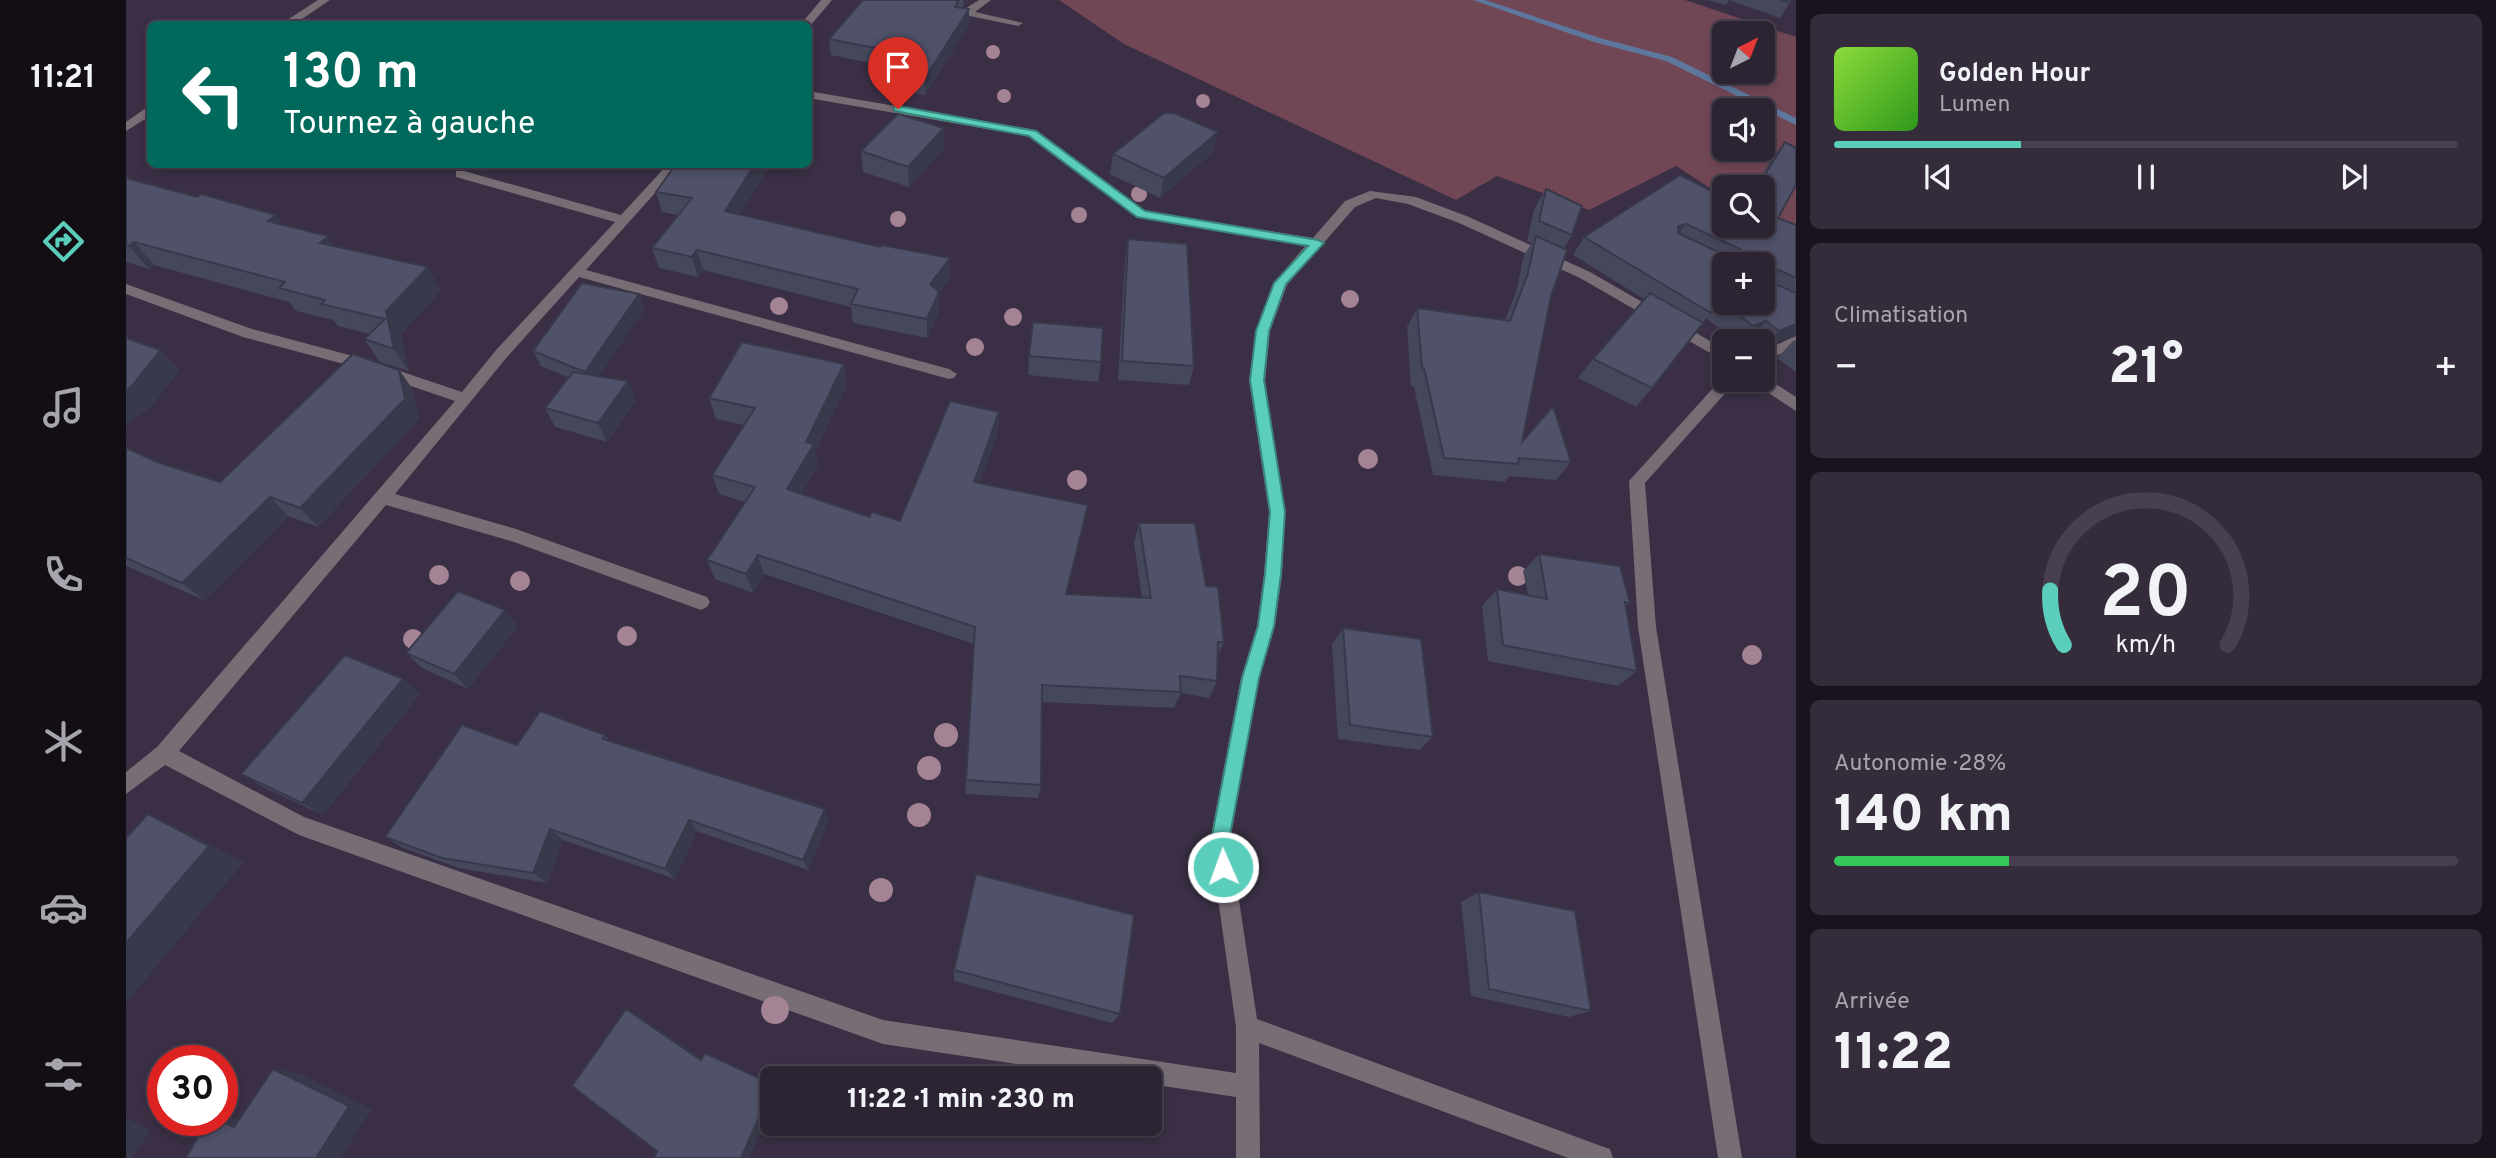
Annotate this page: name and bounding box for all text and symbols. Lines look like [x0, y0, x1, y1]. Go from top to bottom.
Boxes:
north arrow [1712, 21, 1774, 84]
map controls [1712, 21, 1775, 392]
pin [868, 37, 928, 109]
text: 130 m [283, 44, 419, 106]
icon: arrive [879, 48, 917, 86]
icon: left [168, 49, 259, 140]
text: Golden Hour [1939, 58, 2090, 91]
text: 11:21 [30, 59, 96, 99]
text: Lumen [1939, 91, 2010, 120]
button: sound [1712, 98, 1775, 161]
text: Tournez à gauche [283, 105, 535, 145]
icon: previous [1919, 158, 1957, 196]
icon: pause [2127, 158, 2165, 196]
icon: next [2335, 158, 2373, 196]
button: search [1712, 175, 1775, 238]
icon: directions [39, 217, 88, 266]
button: + [1712, 252, 1775, 315]
text: Climatisation [1834, 302, 1968, 331]
button: − [1712, 329, 1775, 392]
text: 21° [2109, 336, 2183, 402]
text: − [1834, 345, 1859, 394]
text: + [2433, 345, 2458, 394]
icon: music [39, 383, 88, 432]
icon: phone [39, 550, 88, 599]
text: 20 [2100, 551, 2192, 643]
text: km/h [2116, 630, 2176, 662]
icon: climate [39, 717, 88, 766]
text: Autonomie · 28% [1834, 750, 2006, 779]
text: 140 km [1834, 784, 2013, 850]
position arrow [1186, 830, 1260, 904]
icon: car [39, 883, 88, 932]
text: Arrivée [1834, 988, 1910, 1017]
text: 11:22 [1834, 1022, 1953, 1088]
speed limit sign: 30 [147, 1045, 238, 1136]
icon: filters [39, 1050, 88, 1099]
text: 11:22 · 1 min · 230 m [847, 1084, 1075, 1117]

